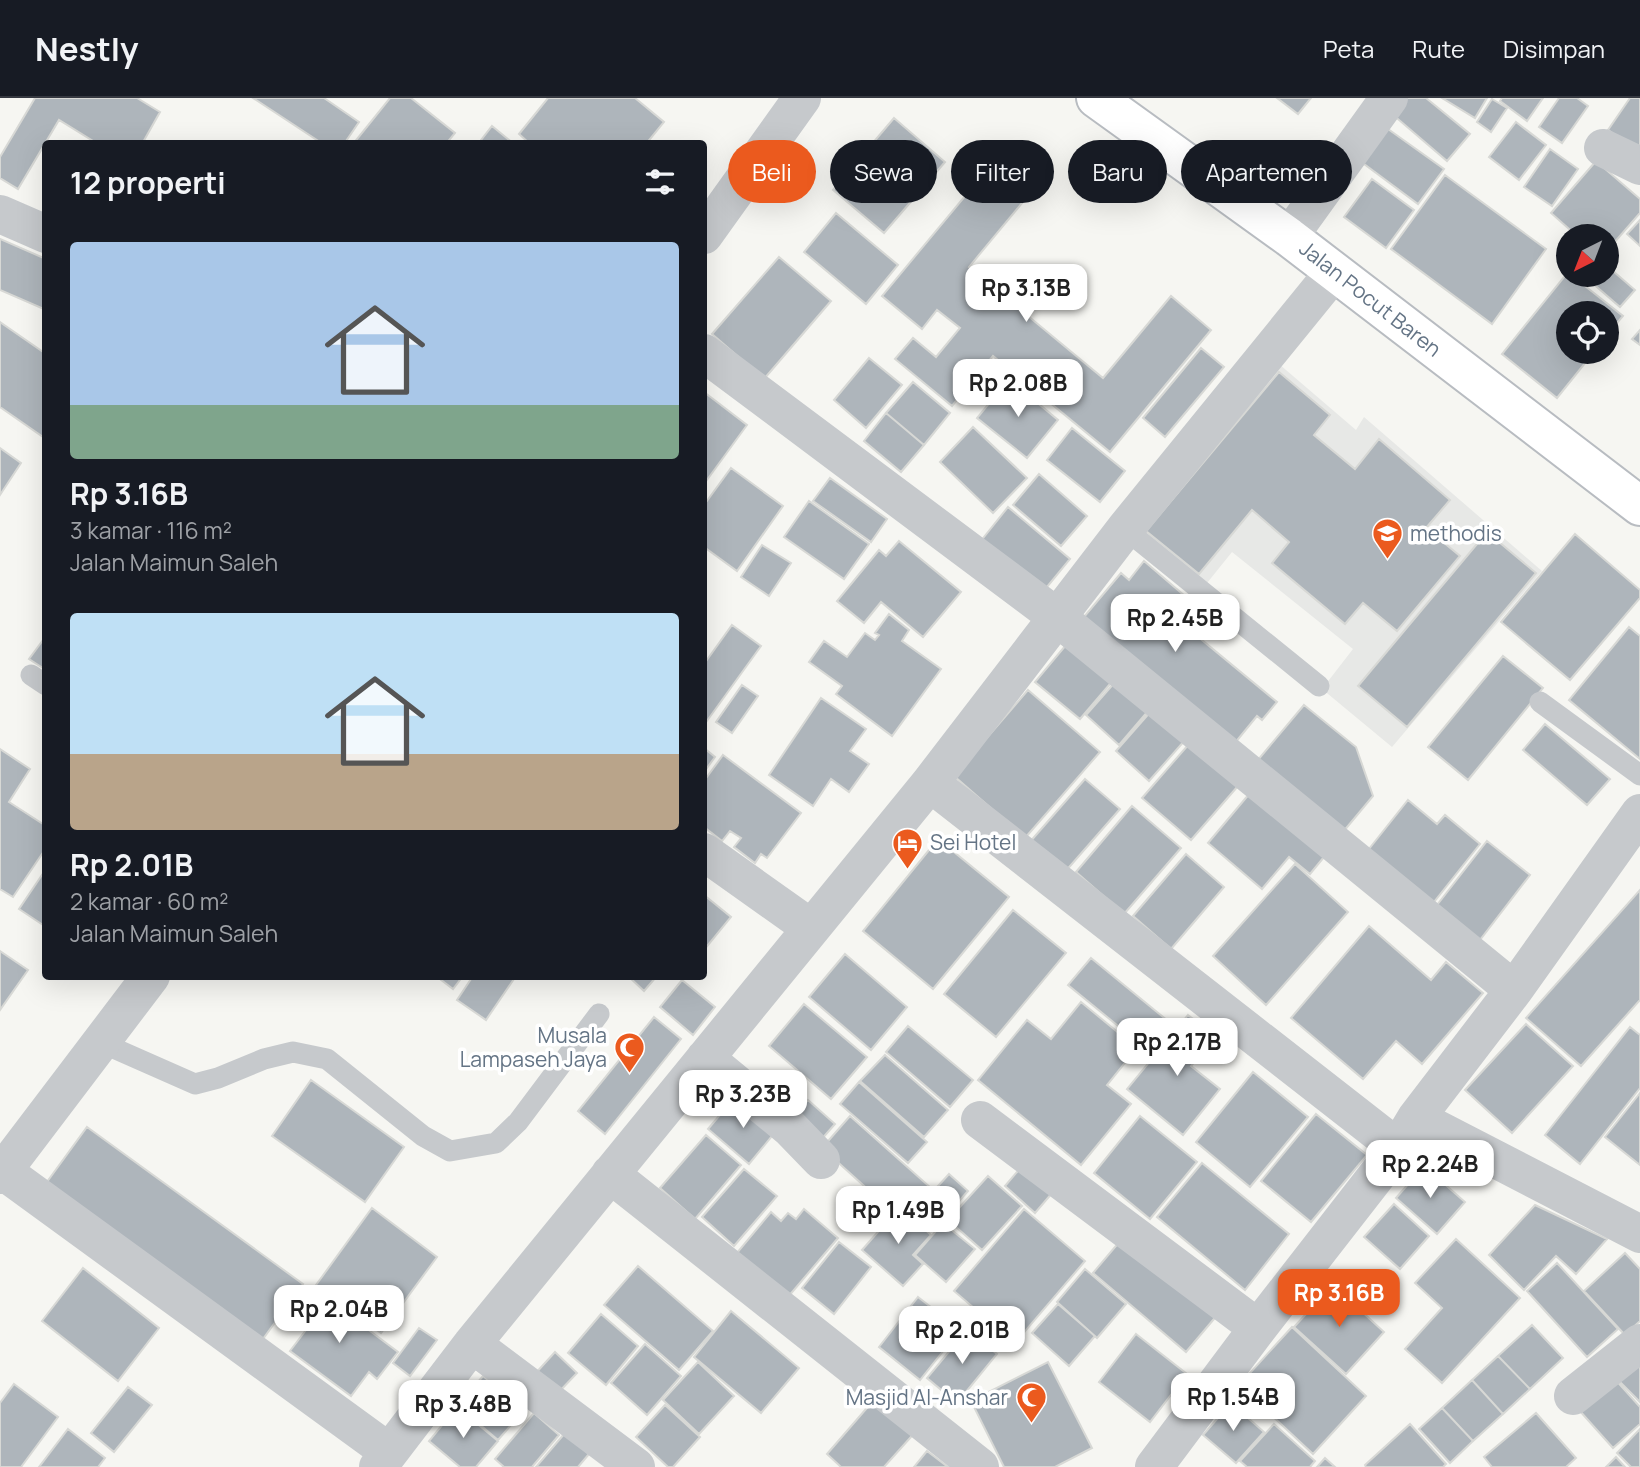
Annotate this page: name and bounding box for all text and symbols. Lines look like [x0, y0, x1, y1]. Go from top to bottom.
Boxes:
text: Nestly [35, 26, 138, 71]
text: Peta [1323, 32, 1374, 65]
text: Rute [1412, 32, 1465, 65]
text: Disimpan [1503, 32, 1605, 65]
chip: Beli [728, 140, 816, 203]
chip: Sewa [830, 140, 937, 203]
chip: Filter [951, 140, 1054, 203]
chip: Baru [1068, 140, 1167, 203]
chip: Apartemen [1181, 140, 1352, 203]
text: 12 properti [70, 162, 226, 203]
icon: filters [641, 163, 679, 201]
north arrow [1556, 224, 1619, 287]
map controls [1556, 224, 1619, 364]
street label: Jalan Pocut Baren [1294, 234, 1447, 362]
pin: Rp 3.13B [954, 264, 1098, 324]
text: Rp 3.13B [981, 271, 1071, 303]
icon: home [312, 287, 438, 413]
button: locate [1556, 301, 1619, 364]
pin: Rp 2.08B [946, 360, 1090, 419]
text: Rp 2.08B [969, 366, 1067, 398]
text: Rp 3.16B [70, 473, 188, 514]
text: 3 kamar · 116 m² [70, 514, 232, 546]
school or university icon: methodis [1370, 517, 1404, 561]
place label: methodis [1410, 519, 1502, 547]
text: Jalan Maimun Saleh [70, 546, 278, 578]
pin: Rp 2.45B [1103, 594, 1247, 654]
text: Rp 2.45B [1127, 601, 1223, 633]
icon: home [312, 658, 438, 784]
hotel icon: Sei Hotel [890, 826, 924, 870]
place label: Sei Hotel [930, 828, 1016, 856]
text: Rp 2.01B [70, 844, 193, 885]
text: 2 kamar · 60 m² [70, 885, 228, 917]
text: Jalan Maimun Saleh [70, 917, 278, 949]
pin: Rp 2.17B [1105, 1018, 1249, 1078]
place label: Musala Lampaseh Jaya [460, 1021, 607, 1073]
text: Rp 2.17B [1133, 1025, 1221, 1057]
mosque icon: Musala Lampaseh Jaya [613, 1031, 647, 1075]
pin: Rp 3.23B [671, 1070, 815, 1130]
text: Rp 3.23B [695, 1077, 791, 1109]
pin: Rp 2.24B [1358, 1140, 1502, 1200]
text: Rp 2.24B [1382, 1147, 1478, 1179]
pin: Rp 1.49B [826, 1186, 970, 1246]
text: Rp 1.49B [852, 1193, 944, 1225]
pin: Rp 3.16B [1267, 1270, 1411, 1329]
text: Rp 3.16B [1294, 1276, 1384, 1308]
pin: Rp 2.04B [267, 1286, 411, 1345]
text: Rp 2.04B [290, 1292, 388, 1324]
pin: Rp 2.01B [890, 1306, 1034, 1366]
text: Rp 2.01B [915, 1313, 1009, 1345]
pin: Rp 1.54B [1161, 1374, 1305, 1433]
pin: Rp 3.48B [391, 1380, 535, 1440]
text: Rp 1.54B [1187, 1380, 1279, 1412]
mosque icon: Masjid Al-Anshar [1014, 1381, 1048, 1425]
place label: Masjid Al-Anshar [846, 1383, 1008, 1411]
text: Rp 3.48B [415, 1387, 511, 1419]

